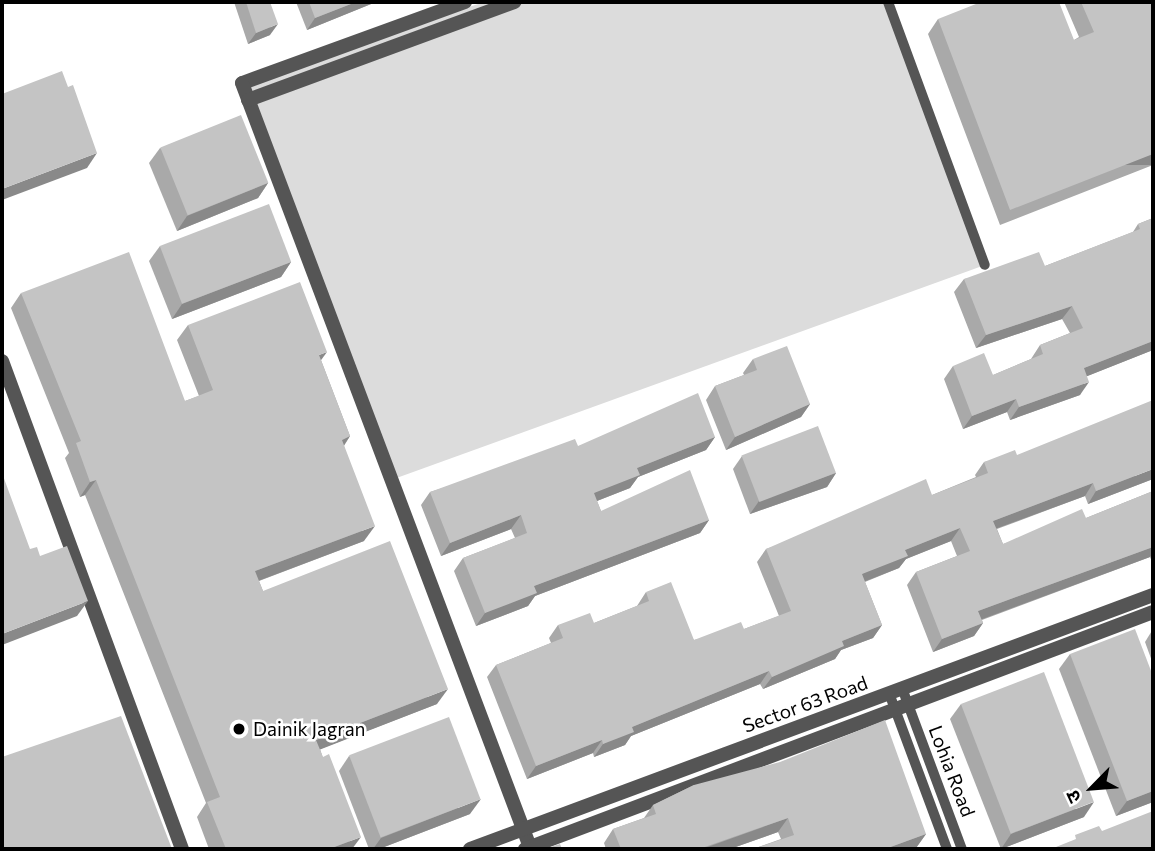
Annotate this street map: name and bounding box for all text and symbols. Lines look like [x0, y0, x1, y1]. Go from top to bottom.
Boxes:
street label: Sector 63 Road [739, 671, 871, 737]
place label: Dainik Jagran [253, 718, 366, 740]
marker: Dainik Jagran [231, 721, 247, 737]
street label: Lohia Road [924, 722, 980, 820]
north arrow [1057, 753, 1127, 823]
text: उ [1060, 787, 1085, 807]

